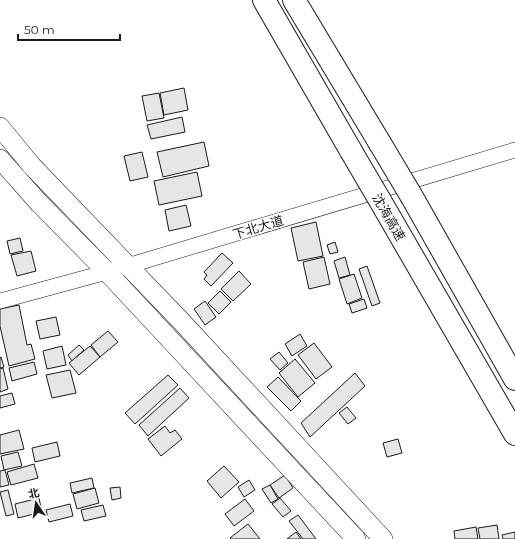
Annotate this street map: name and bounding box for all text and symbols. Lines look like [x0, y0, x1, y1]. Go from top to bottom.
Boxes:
scale bar [18, 16, 120, 42]
text: 50 m [24, 22, 55, 37]
street label: 沈海高速 [369, 190, 409, 244]
street label: 下北大道 [231, 212, 285, 242]
north arrow [16, 483, 56, 523]
text: 北 [27, 485, 41, 501]

